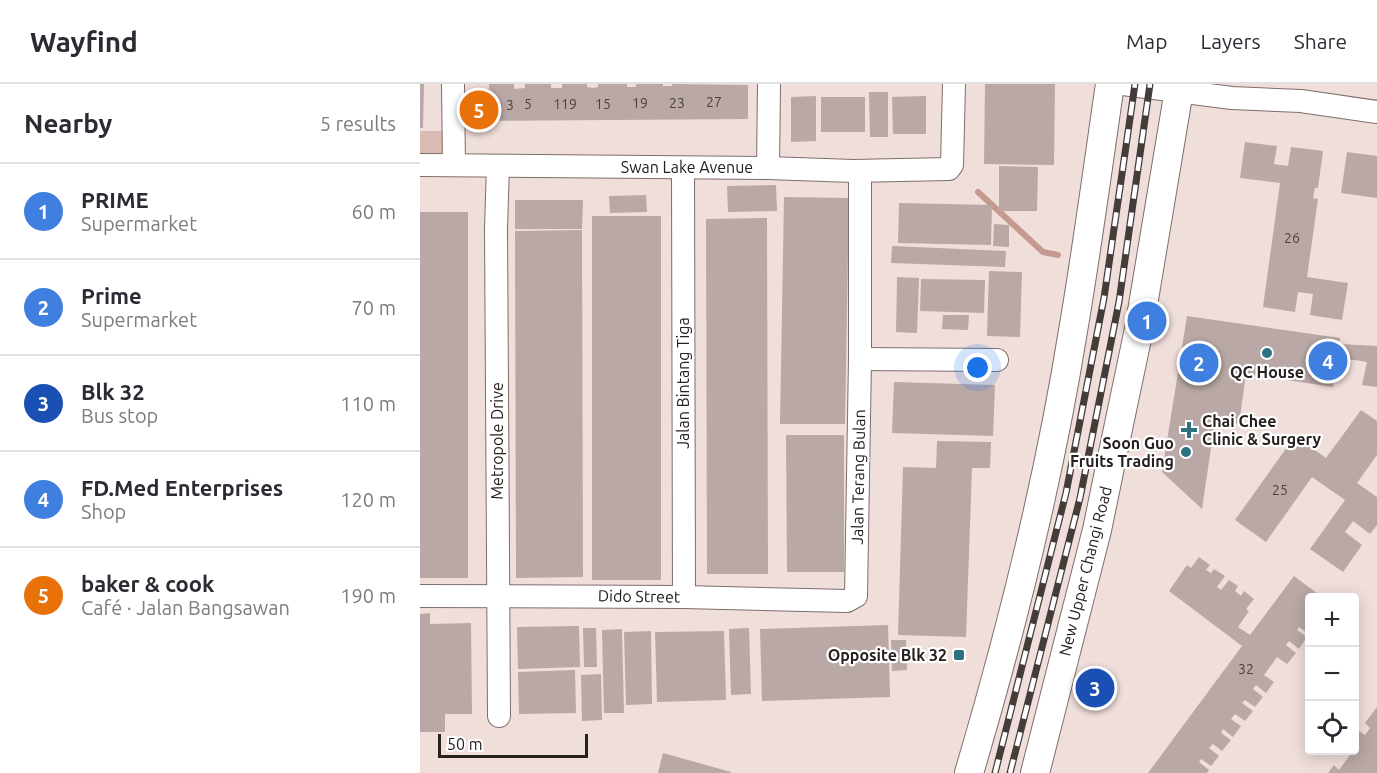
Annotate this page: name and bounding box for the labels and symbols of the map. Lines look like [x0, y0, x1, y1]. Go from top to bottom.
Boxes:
pin: 5 [460, 87, 498, 132]
house number: 27 [706, 94, 722, 110]
house number: 19 [632, 95, 648, 111]
house number: 23 [669, 95, 685, 111]
house number: 5 [524, 96, 532, 112]
house number: 119 [553, 96, 577, 112]
house number: 15 [595, 96, 611, 112]
house number: 3 [506, 97, 514, 113]
street label: Swan Lake Avenue [621, 158, 753, 176]
house number: 26 [1284, 230, 1300, 246]
pin: 1 [1128, 298, 1166, 344]
street label: Jalan Bintang Tiga [674, 317, 692, 449]
pin: 4 [1308, 338, 1348, 384]
pin: 2 [1180, 340, 1218, 386]
marker: QC House [1260, 346, 1274, 360]
your location [963, 353, 992, 382]
place label: QC House [1230, 363, 1304, 381]
street label: Metropole Drive [488, 382, 506, 500]
street label: Jalan Terang Bulan [848, 409, 868, 545]
place label: Chai Chee Clinic & Surgery [1202, 412, 1321, 448]
marker: Chai Chee Clinic & Surgery [1180, 421, 1198, 439]
place label: Soon Guo Fruits Trading [1070, 434, 1174, 470]
marker: Soon Guo Fruits Trading [1179, 445, 1193, 459]
house number: 25 [1272, 482, 1288, 498]
street label: New Upper Changi Road [1055, 484, 1115, 658]
street label: Dido Street [598, 586, 681, 606]
place label: Opposite Blk 32 [828, 646, 947, 664]
marker: Opposite Blk 32 [952, 648, 966, 662]
house number: 32 [1238, 661, 1254, 677]
pin: 3 [1076, 666, 1114, 710]
scale bar [438, 731, 588, 758]

